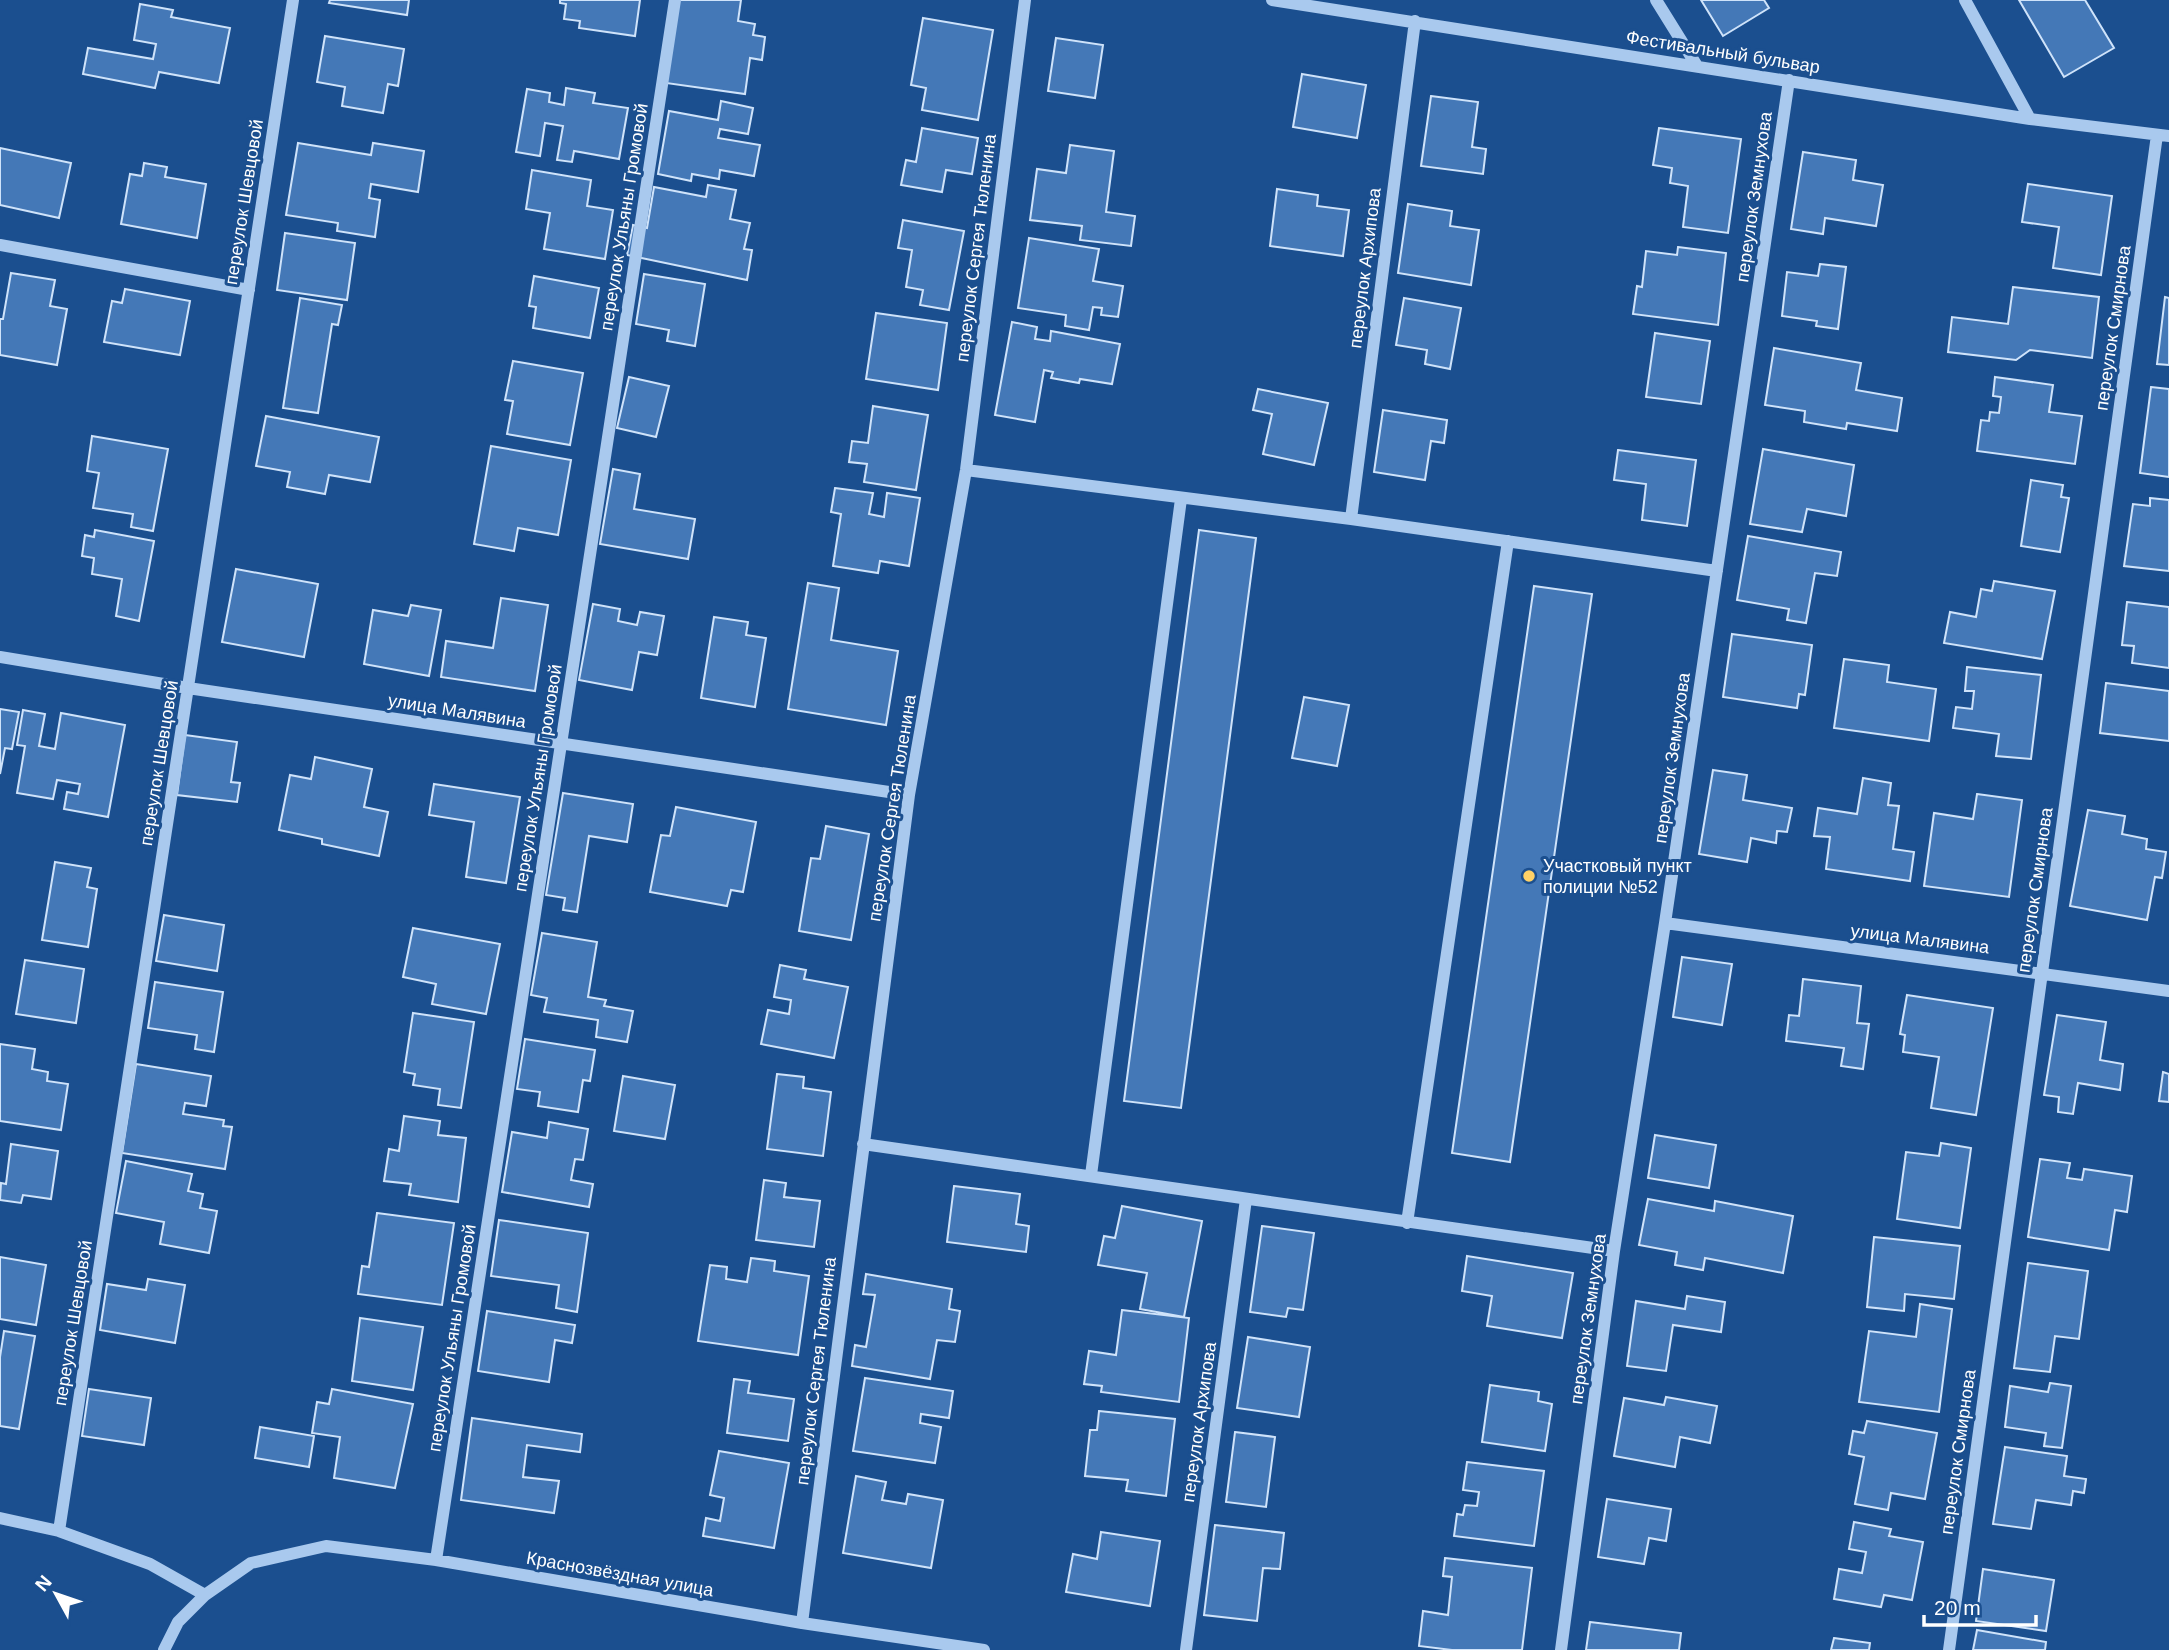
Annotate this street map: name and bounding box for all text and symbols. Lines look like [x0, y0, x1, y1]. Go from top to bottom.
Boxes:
street label: Фестивальный бульвар [1625, 27, 1821, 77]
street label: переулок Ульяны Громовой [596, 102, 652, 332]
street label: переулок Земнухова [1732, 109, 1776, 284]
street label: переулок Шевцовой [221, 118, 267, 286]
street label: переулок Сергея Тюленина [952, 132, 1000, 363]
street label: переулок Архипова [1345, 186, 1385, 350]
street label: переулок Смирнова [2092, 243, 2135, 412]
street label: переулок Ульяны Громовой [510, 663, 566, 893]
street label: переулок Земнухова [1650, 670, 1694, 845]
street label: переулок Шевцовой [136, 679, 182, 847]
street label: улица Малявина [387, 690, 528, 732]
street label: переулок Сергея Тюленина [864, 692, 920, 923]
street label: переулок Смирнова [2014, 805, 2057, 974]
place label: Участковый пункт полиции №52 [1543, 856, 1692, 897]
marker: Участковый пункт полиции №52 [1521, 868, 1537, 884]
street label: улица Малявина [1850, 921, 1991, 958]
street label: переулок Ульяны Громовой [424, 1223, 480, 1453]
street label: переулок Земнухова [1566, 1231, 1610, 1406]
street label: переулок Шевцовой [50, 1239, 96, 1407]
street label: переулок Сергея Тюленина [792, 1255, 840, 1486]
street label: переулок Архипова [1178, 1340, 1220, 1503]
street label: переулок Смирнова [1937, 1367, 1980, 1536]
street label: Краснозвёздная улица [525, 1548, 716, 1600]
north arrow [21, 1559, 91, 1629]
text: N [31, 1571, 56, 1595]
scale bar [1924, 1584, 2036, 1628]
text: 20 m [1934, 1596, 1981, 1619]

